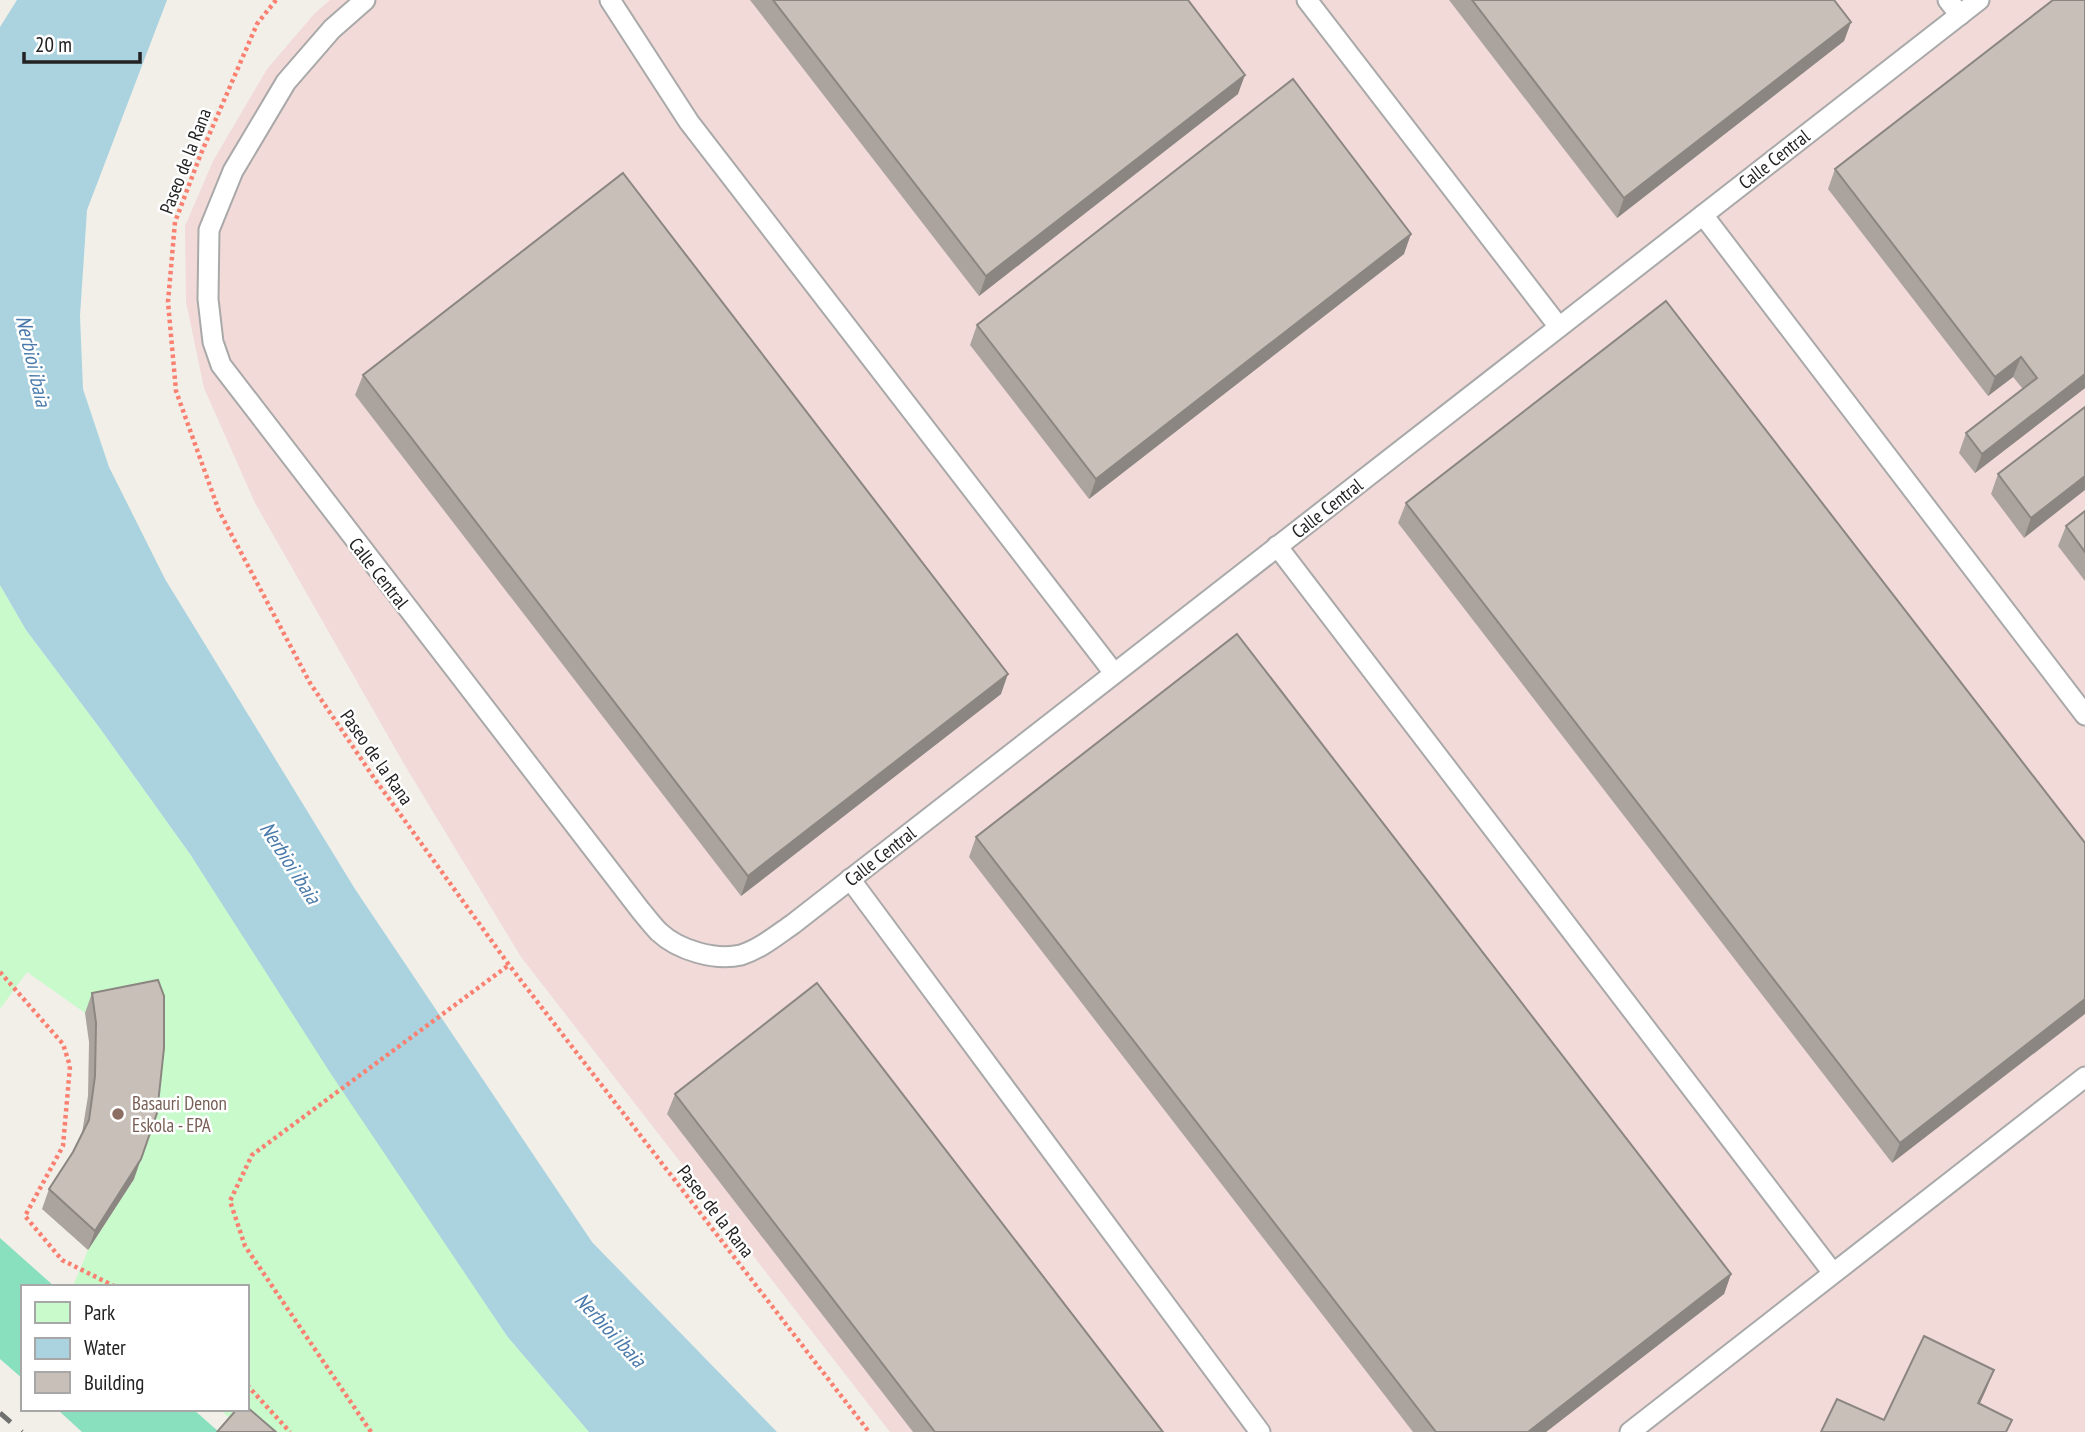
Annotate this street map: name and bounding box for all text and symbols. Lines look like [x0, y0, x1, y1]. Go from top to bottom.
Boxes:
scale bar [24, 21, 140, 65]
text: 20 m [35, 31, 72, 58]
street label: Paseo de la Rana [154, 105, 216, 217]
street label: Calle Central [1734, 123, 1815, 194]
water label: Nerbioi ibaia [10, 313, 57, 411]
street label: Calle Central [1287, 472, 1368, 543]
street label: Calle Central [344, 533, 415, 614]
street label: Paseo de la Rana [335, 705, 419, 809]
water label: Nerbioi ibaia [254, 817, 328, 910]
street label: Calle Central [840, 820, 921, 891]
place label: Basauri Denon Eskola - EPA [132, 1091, 227, 1137]
marker: Basauri Denon Eskola - EPA [110, 1106, 126, 1122]
street label: Paseo de la Rana [672, 1160, 760, 1262]
legend [21, 1285, 248, 1411]
water label: Nerbioi ibaia [569, 1287, 653, 1374]
text: Park [84, 1299, 115, 1326]
text: Water [84, 1334, 126, 1361]
text: Building [84, 1369, 144, 1396]

